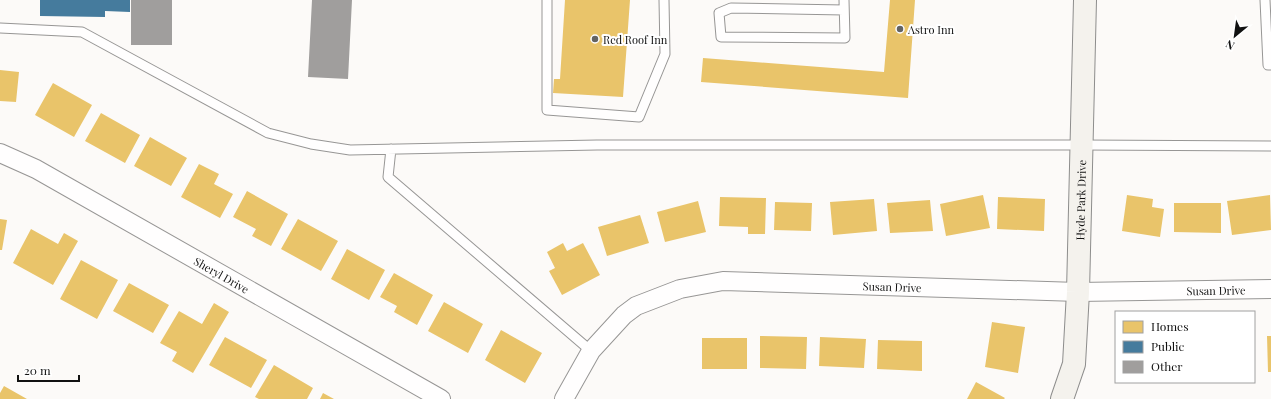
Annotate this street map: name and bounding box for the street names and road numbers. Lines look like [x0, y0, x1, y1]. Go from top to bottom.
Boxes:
street label: Hyde Park Drive [1072, 159, 1089, 241]
street label: Sheryl Drive [191, 253, 252, 296]
street label: Susan Drive [862, 278, 922, 295]
street label: Susan Drive [1186, 282, 1246, 298]

